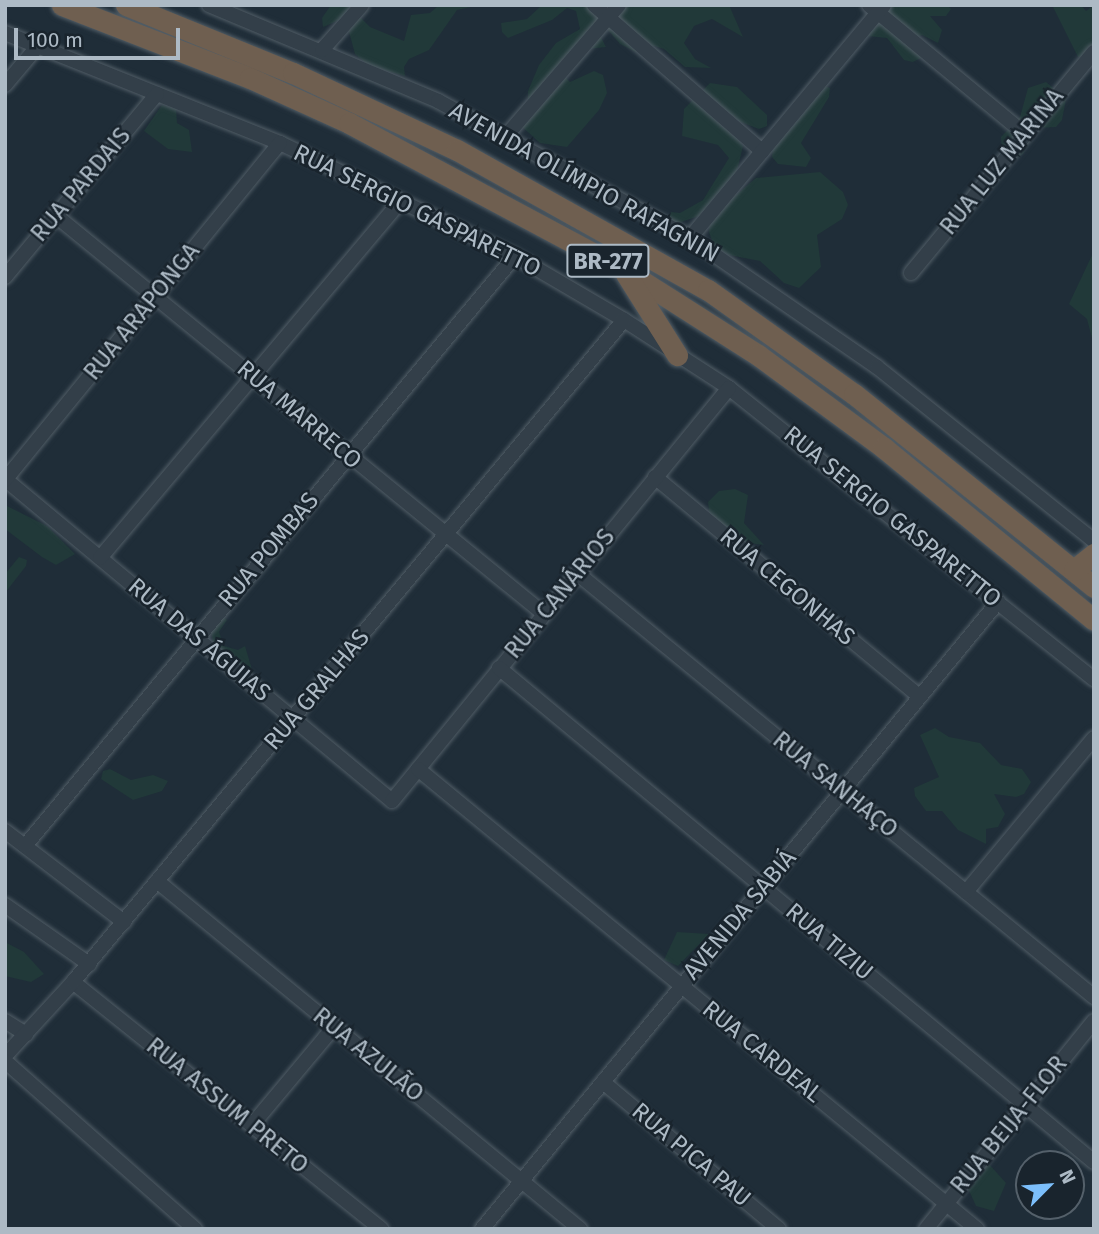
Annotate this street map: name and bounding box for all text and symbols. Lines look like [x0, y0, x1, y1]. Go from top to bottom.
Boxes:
scale bar [18, 14, 184, 58]
text: 100 m [27, 27, 83, 53]
street label: RUA LUZ MARINA [934, 83, 1070, 241]
street label: AVENIDA OLÍMPIO RAFAGNIN [444, 97, 724, 269]
street label: RUA PARDAIS [25, 122, 137, 248]
street label: RUA SERGIO GASPARETTO [289, 139, 545, 283]
street label: RUA ARAPONGA [78, 238, 206, 386]
road number: BR-277 [566, 242, 650, 280]
street label: RUA MARRECO [231, 355, 367, 475]
street label: RUA SERGIO GASPARETTO [777, 420, 1007, 614]
street label: RUA POMBAS [213, 487, 325, 613]
street label: RUA CEGONHAS [714, 522, 860, 652]
street label: RUA CANÁRIOS [499, 523, 621, 665]
street label: RUA DAS ÁGUIAS [122, 572, 276, 708]
street label: RUA GRALHAS [258, 624, 376, 756]
street label: RUA SANHAÇO [767, 726, 903, 844]
street label: AVENIDA SABIÁ [677, 844, 803, 986]
street label: RUA TIZIU [779, 897, 879, 987]
street label: RUA CARDEAL [696, 995, 828, 1109]
street label: RUA AZULÃO [307, 1002, 429, 1108]
street label: RUA ASSUM PRETO [140, 1032, 314, 1180]
street label: RUA BEIJA-FLOR [945, 1050, 1073, 1200]
street label: RUA PICA PAU [626, 1097, 756, 1213]
north arrow [1015, 1150, 1085, 1220]
text: N [1055, 1166, 1081, 1187]

